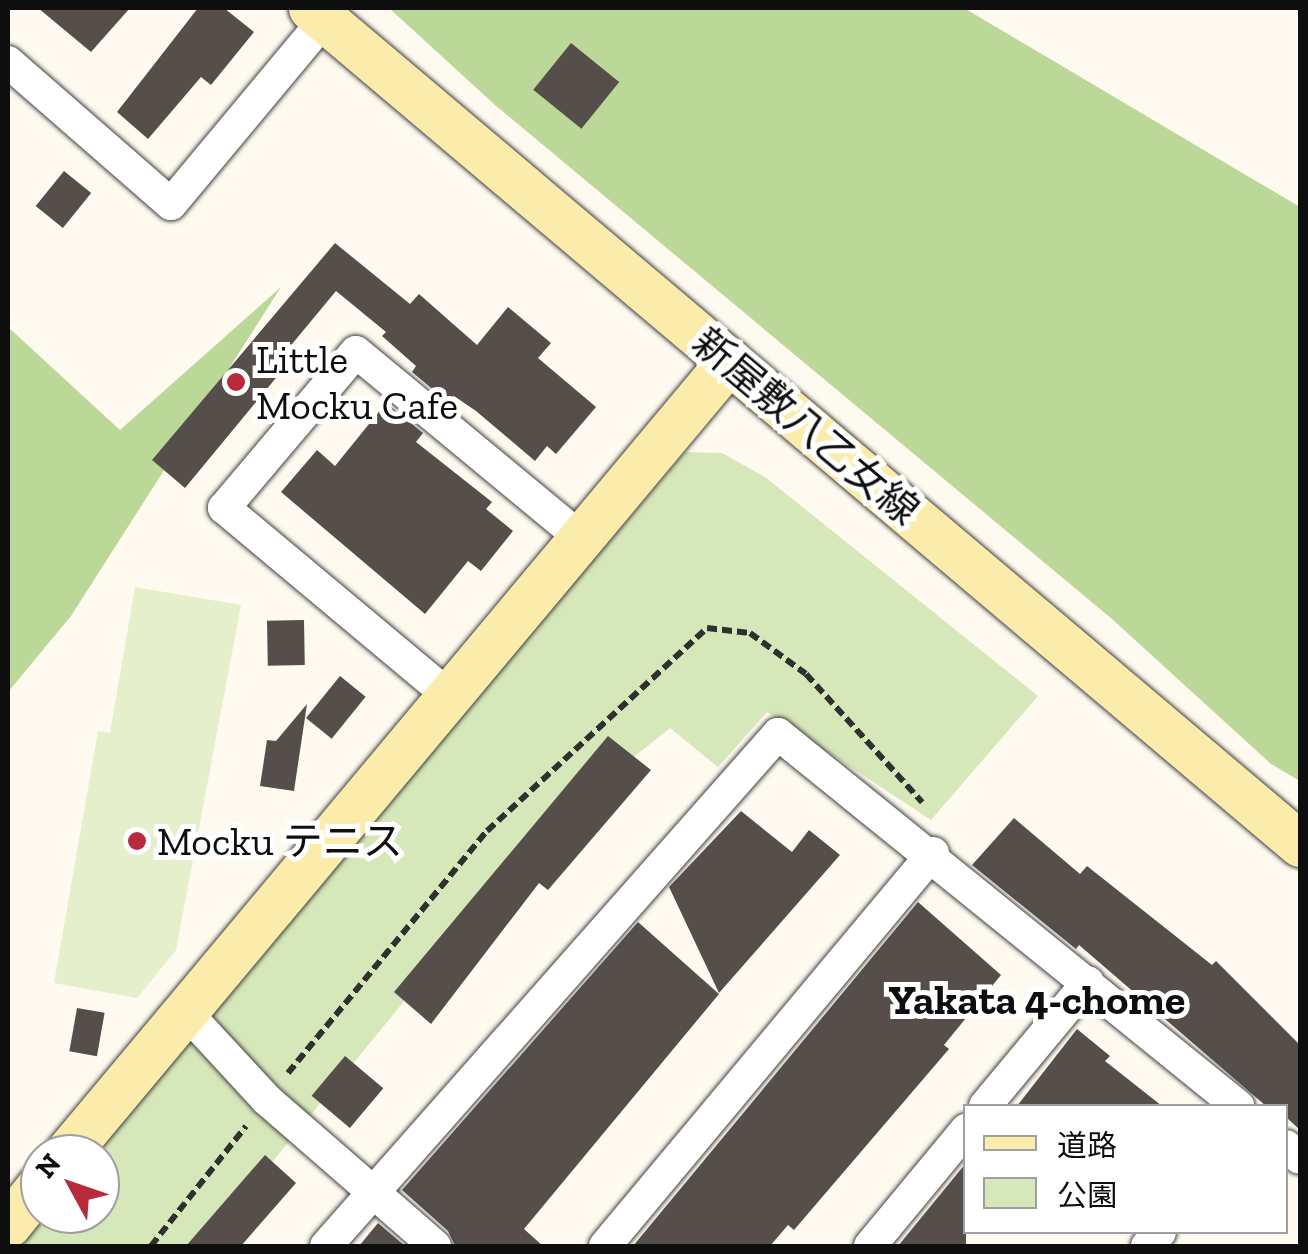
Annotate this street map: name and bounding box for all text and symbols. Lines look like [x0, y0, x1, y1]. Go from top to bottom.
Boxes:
street label: 新屋敷八乙女線 [683, 318, 929, 534]
place label: Little Mocku Cafe [256, 335, 458, 429]
marker: Little Mocku Cafe [225, 371, 247, 393]
place label: Mocku テニス [157, 817, 403, 865]
marker: Mocku テニス [126, 830, 148, 852]
district label: Yakata 4-chome [889, 975, 1185, 1025]
legend [963, 1104, 1288, 1234]
text: 道路 [1057, 1128, 1117, 1164]
north arrow [20, 1134, 120, 1234]
text: N [29, 1147, 68, 1184]
text: 公園 [1057, 1178, 1117, 1214]

